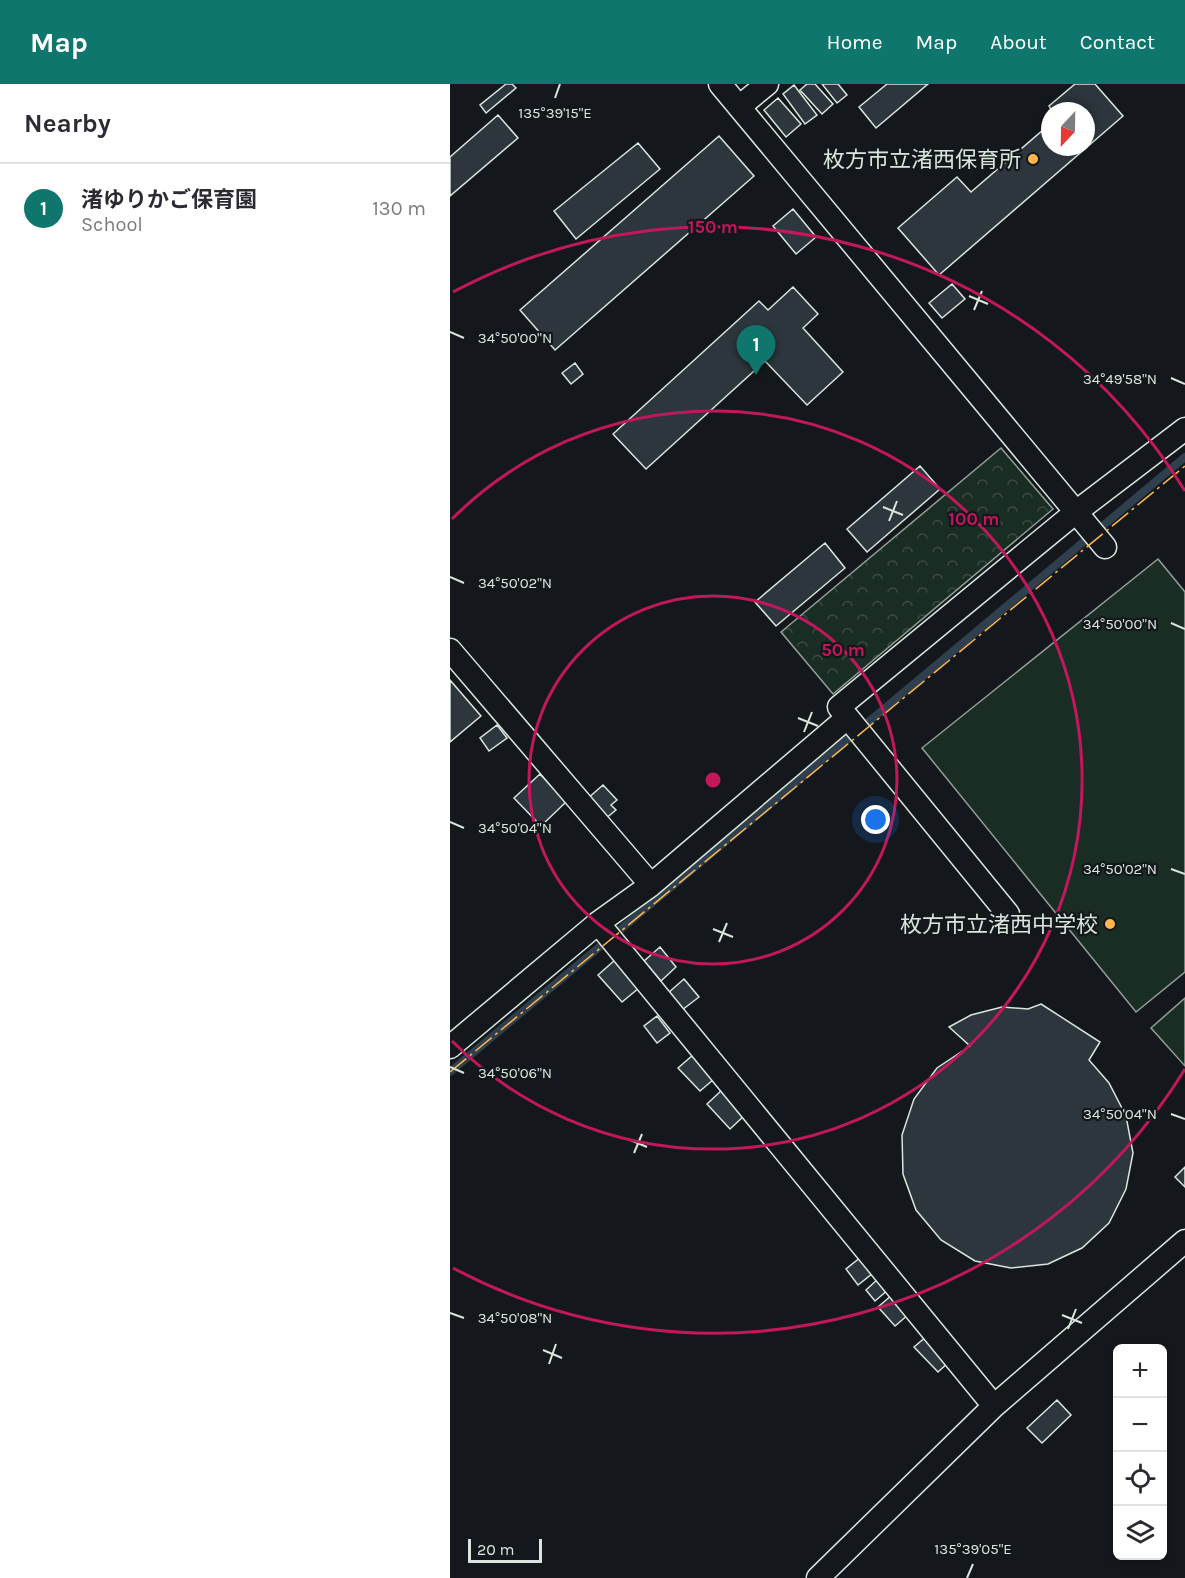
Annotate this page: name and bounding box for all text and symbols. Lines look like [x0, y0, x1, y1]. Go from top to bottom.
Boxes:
text: Map [30, 26, 88, 59]
text: Home [827, 30, 883, 54]
text: Map [916, 30, 957, 54]
text: About [990, 30, 1047, 54]
text: Contact [1080, 30, 1155, 54]
north arrow [1041, 102, 1095, 156]
text: 135°39'15"E [518, 104, 592, 122]
text: Nearby [24, 108, 111, 139]
place label: 枚方市立渚西保育所 [823, 147, 1021, 173]
marker: 枚方市立渚西保育所 [1026, 152, 1040, 166]
text: 渚ゆりかご保育園 [81, 187, 257, 213]
text: 1 [40, 197, 47, 220]
text: 130 m [372, 197, 426, 220]
text: School [81, 213, 143, 236]
text: 150 m [688, 216, 738, 238]
pin: 1 [736, 326, 776, 375]
text: 34°50'00"N [478, 329, 552, 347]
text: 34°49'58"N [1083, 370, 1157, 388]
text: 100 m [949, 508, 999, 530]
text: 34°50'02"N [478, 574, 552, 592]
text: 34°50'00"N [1083, 615, 1157, 633]
text: 50 m [821, 639, 865, 661]
centre of rings [703, 770, 723, 790]
your location [861, 805, 890, 834]
text: 34°50'04"N [478, 819, 552, 837]
text: 34°50'02"N [1083, 860, 1157, 878]
place label: 枚方市立渚西中学校 [900, 912, 1098, 938]
marker: 枚方市立渚西中学校 [1103, 917, 1117, 931]
text: 34°50'06"N [478, 1064, 552, 1082]
text: 34°50'04"N [1083, 1105, 1157, 1123]
text: 34°50'08"N [478, 1309, 552, 1327]
map controls [1113, 1344, 1167, 1560]
button: + [1113, 1344, 1167, 1398]
button: − [1113, 1398, 1167, 1452]
button: locate [1113, 1452, 1167, 1506]
button: layers [1113, 1506, 1167, 1560]
scale bar [468, 1536, 542, 1564]
text: 20 m [477, 1540, 515, 1559]
text: 135°39'05"E [934, 1540, 1012, 1558]

